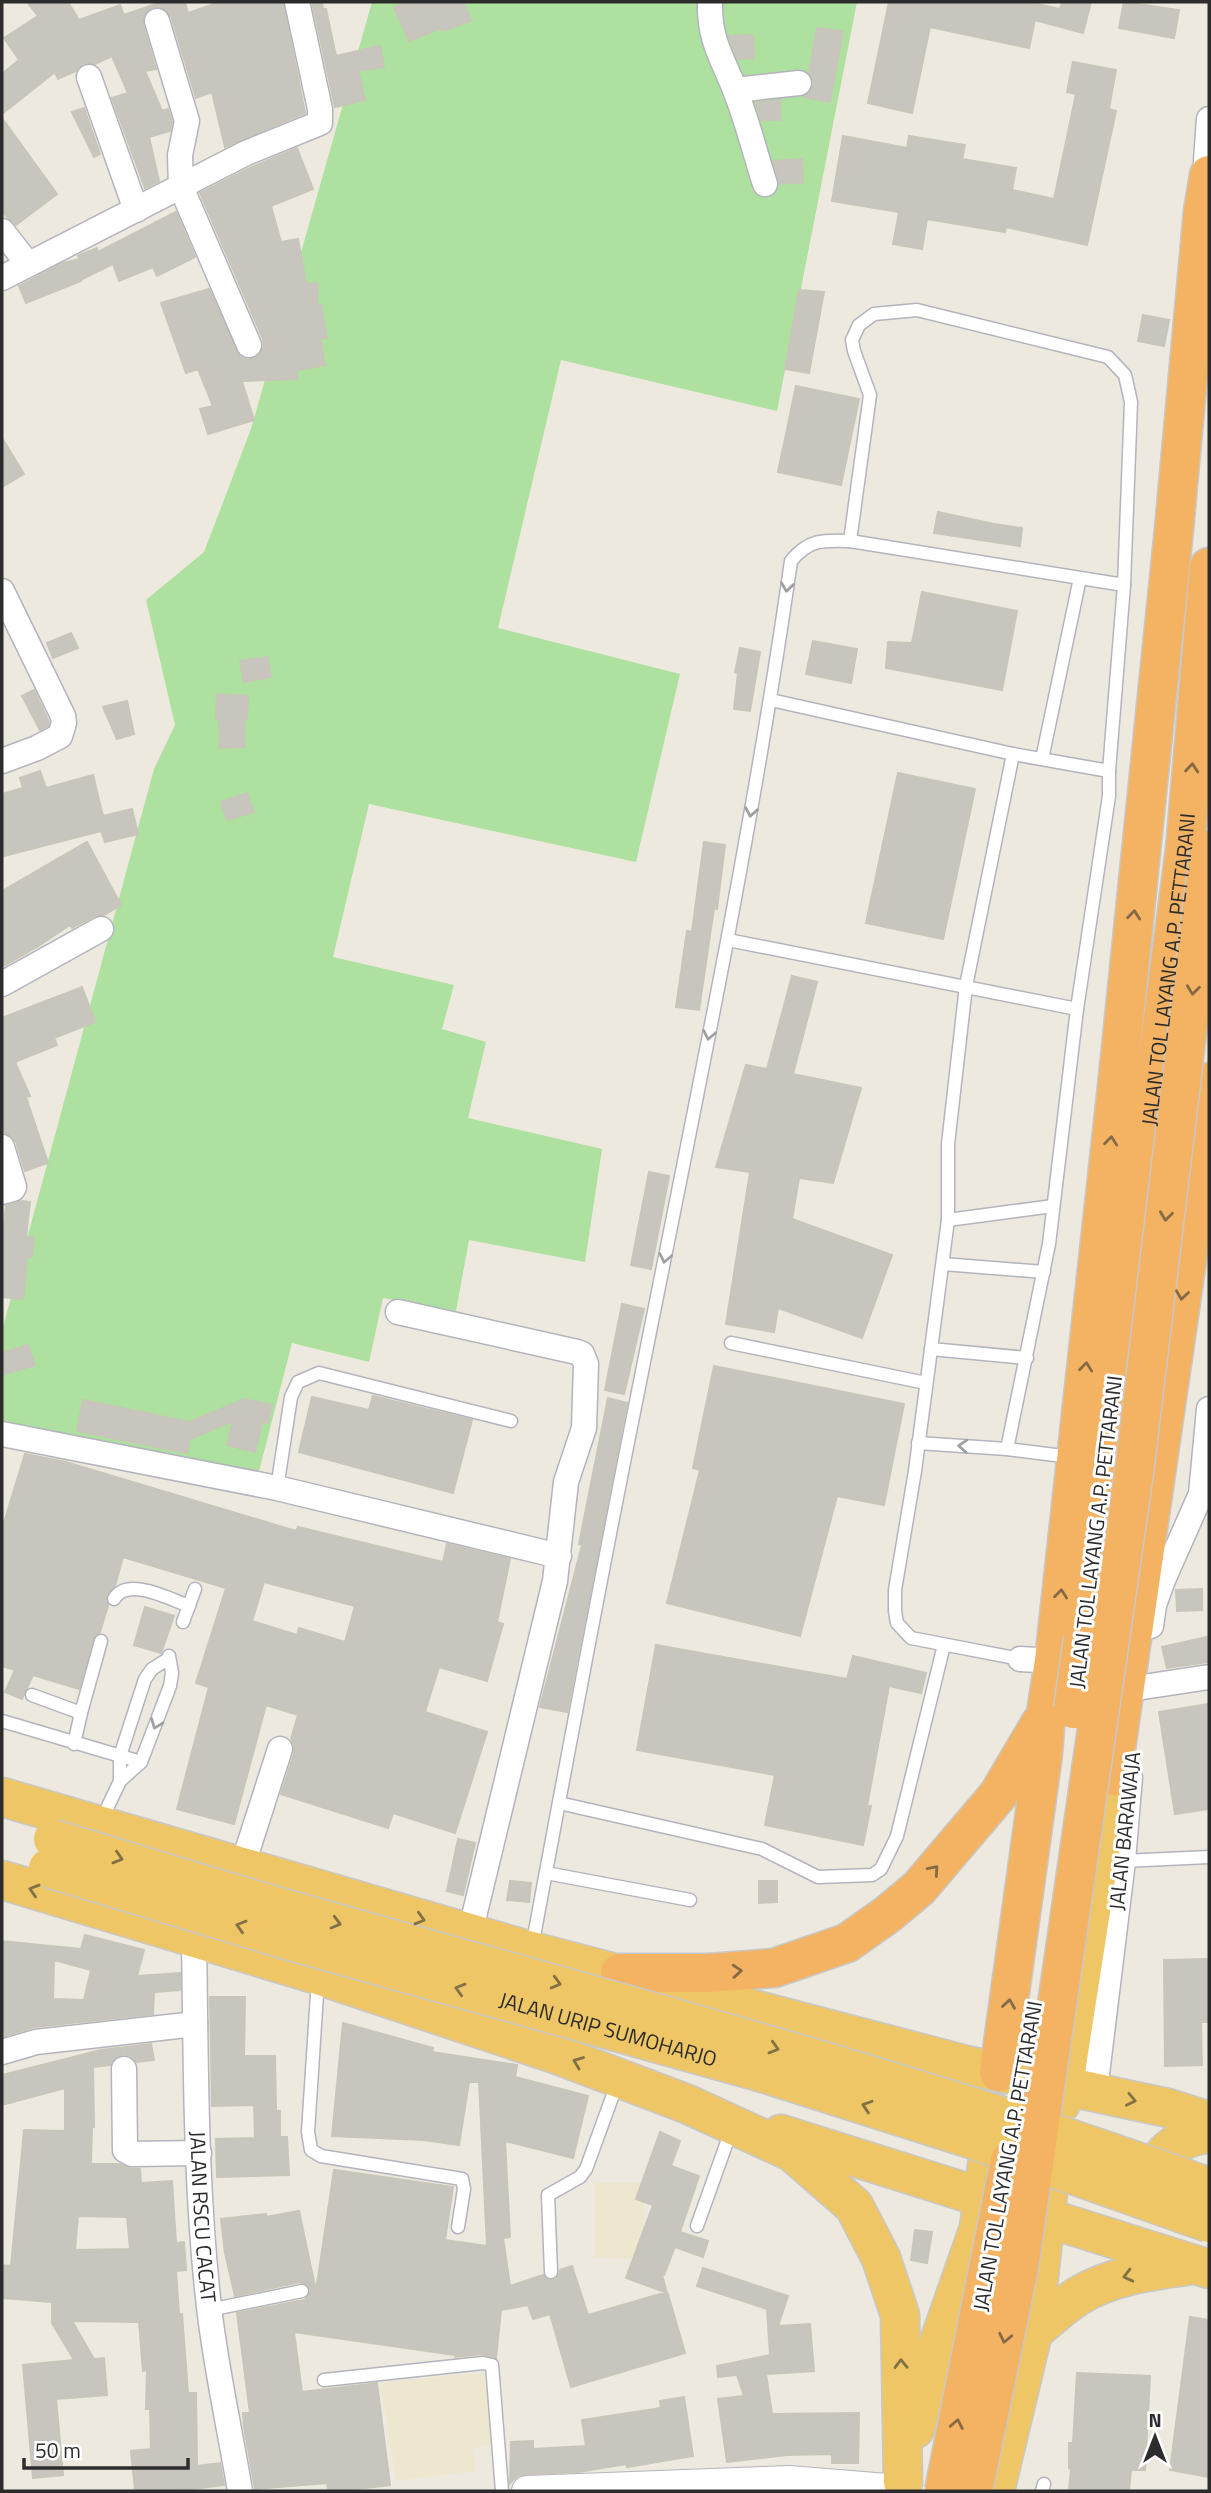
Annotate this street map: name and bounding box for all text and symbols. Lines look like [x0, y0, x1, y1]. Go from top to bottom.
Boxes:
one-way arrow [780, 581, 795, 593]
one-way arrow [1184, 762, 1199, 773]
one-way arrow [744, 806, 759, 818]
street label: JALAN TOL LAYANG A.P. PETTARANI [1132, 812, 1203, 1128]
one-way arrow [1126, 909, 1141, 920]
one-way arrow [1186, 985, 1201, 996]
one-way arrow [703, 1029, 718, 1041]
one-way arrow [1103, 1136, 1118, 1147]
one-way arrow [1158, 1210, 1173, 1222]
one-way arrow [658, 1252, 673, 1264]
one-way arrow [1175, 1289, 1190, 1301]
one-way arrow [1078, 1362, 1093, 1373]
street label: JALAN TOL LAYANG A.P. PETTARANI [1060, 1374, 1130, 1690]
one-way arrow [957, 1439, 968, 1454]
one-way arrow [1053, 1588, 1068, 1599]
one-way arrow [150, 1717, 164, 1729]
street label: JALAN BARAWAJA [1100, 1750, 1148, 1912]
one-way arrow [112, 1850, 124, 1865]
one-way arrow [926, 1865, 938, 1878]
one-way arrow [28, 1884, 40, 1899]
one-way arrow [414, 1910, 426, 1925]
one-way arrow [330, 1915, 342, 1929]
one-way arrow [235, 1920, 247, 1935]
one-way arrow [732, 1964, 743, 1979]
one-way arrow [549, 1975, 561, 1990]
one-way arrow [454, 1983, 466, 1997]
street label: JALAN URIP SUMOHARJO [496, 1983, 721, 2074]
street label: JALAN TOL LAYANG A.P. PETTARANI [964, 1998, 1050, 2314]
one-way arrow [1001, 1998, 1016, 2010]
one-way arrow [768, 2039, 780, 2054]
one-way arrow [572, 2056, 584, 2070]
one-way arrow [1125, 2092, 1137, 2107]
one-way arrow [861, 2100, 873, 2114]
street label: JALAN RSCU CACAT [182, 2131, 225, 2304]
one-way arrow [1122, 2268, 1134, 2282]
one-way arrow [998, 2332, 1013, 2344]
one-way arrow [893, 2359, 908, 2370]
north arrow [1120, 2402, 1190, 2472]
text: N [1148, 2405, 1162, 2434]
one-way arrow [949, 2418, 964, 2430]
scale bar [24, 2426, 189, 2470]
text: 50 m [35, 2434, 81, 2466]

